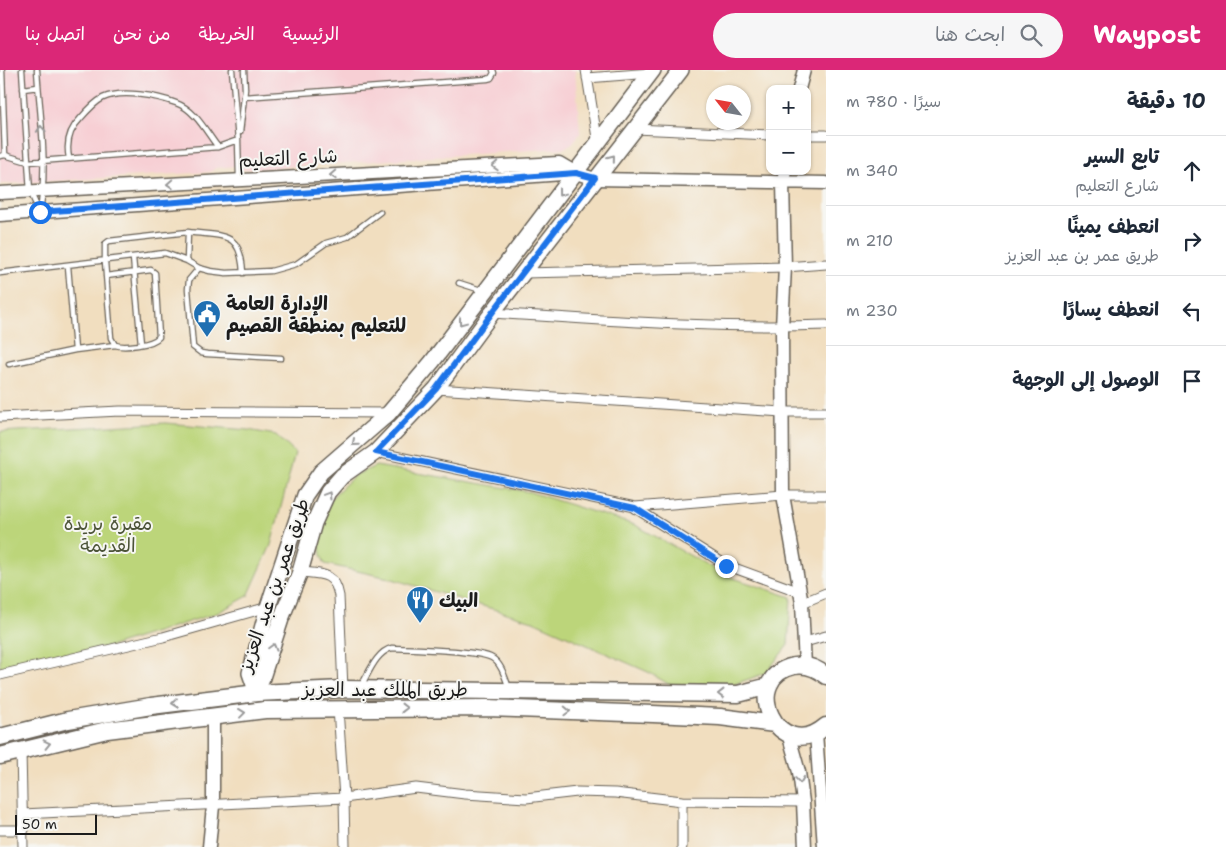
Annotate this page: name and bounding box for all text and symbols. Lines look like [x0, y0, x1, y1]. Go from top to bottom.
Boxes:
search box [713, 13, 1063, 58]
text: Waypost [1093, 19, 1201, 51]
icon: search [1017, 21, 1045, 49]
text: اتصل بنا [25, 22, 85, 46]
text: من نحن [113, 22, 171, 46]
text: الخريطة [199, 22, 255, 46]
text: الرئيسية [283, 22, 339, 46]
text: ابحث هنا [935, 22, 1005, 47]
north arrow [706, 85, 751, 130]
map controls [766, 85, 811, 175]
button: + [766, 85, 811, 130]
text: 10 دقيقة [1127, 87, 1206, 115]
text: سيرًا · 780 m [846, 91, 941, 112]
one-way arrow [36, 124, 47, 132]
button: − [766, 130, 811, 175]
street label: شارع التعليم [238, 143, 338, 175]
text: تابع السير [1085, 144, 1159, 169]
one-way arrow [606, 155, 615, 164]
icon: ahead [1178, 157, 1206, 185]
text: 340 m [846, 160, 898, 181]
one-way arrow [491, 161, 499, 172]
one-way arrow [328, 169, 336, 180]
text: شارع التعليم [1075, 175, 1159, 196]
one-way arrow [166, 178, 174, 189]
one-way arrow [557, 187, 566, 196]
route start [29, 201, 52, 224]
text: انعطف يمينًا [1068, 214, 1159, 239]
icon: right [1178, 227, 1206, 255]
text: 210 m [846, 230, 893, 251]
text: طريق عمر بن عبد العزيز [1006, 245, 1159, 266]
place label: الإدارة العامة للتعليم بمنطقة القصيم [226, 291, 406, 340]
text: انعطف يسارًا [1063, 297, 1159, 322]
icon: left [1178, 297, 1206, 325]
public building icon: الإدارة العامة للتعليم بمنطقة القصيم [192, 299, 222, 338]
text: 230 m [846, 300, 898, 321]
one-way arrow [459, 316, 468, 326]
text: الوصول إلى الوجهة [1012, 367, 1159, 392]
icon: arrive [1178, 367, 1206, 395]
one-way arrow [351, 437, 360, 446]
one-way arrow [321, 491, 331, 500]
street label: طريق عمر بن عبد العزيز [232, 495, 315, 677]
park label: مقبرة بريدة القديمة [64, 511, 152, 558]
route end [715, 555, 738, 578]
restaurant icon: البيك [405, 585, 435, 624]
place label: البيك [439, 588, 478, 613]
one-way arrow [267, 644, 277, 652]
street label: طريق الملك عبد العزيز [300, 677, 468, 702]
one-way arrow [717, 689, 725, 699]
one-way arrow [170, 697, 178, 708]
one-way arrow [401, 703, 409, 713]
one-way arrow [564, 706, 571, 716]
one-way arrow [238, 708, 246, 719]
one-way arrow [43, 739, 52, 750]
one-way arrow [795, 776, 805, 785]
scale bar [15, 812, 98, 835]
text: 50 m [22, 815, 57, 833]

